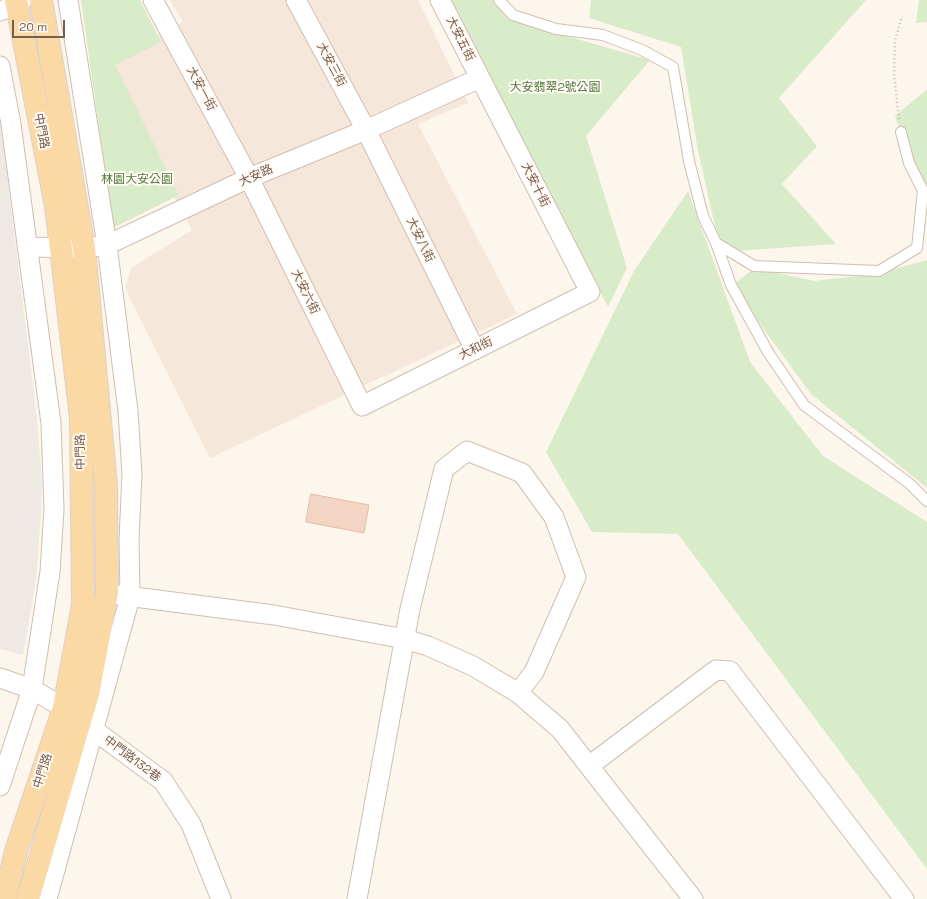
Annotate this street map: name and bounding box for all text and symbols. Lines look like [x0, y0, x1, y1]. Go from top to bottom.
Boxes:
scale bar [14, 12, 67, 38]
street label: 大安五街 [443, 14, 477, 64]
text: 20 m [19, 19, 47, 35]
street label: 大安三街 [313, 40, 349, 90]
street label: 大安一街 [183, 64, 219, 114]
park label: 大安翡翠2號公園 [509, 81, 601, 95]
street label: 中門路 [30, 112, 52, 150]
street label: 大安十街 [518, 160, 552, 210]
street label: 大安路 [237, 162, 275, 190]
park label: 林園大安公園 [101, 173, 173, 187]
street label: 大安八街 [403, 215, 437, 265]
street label: 大安六街 [288, 267, 322, 317]
street label: 大和街 [457, 335, 495, 363]
street label: 中門路 [73, 434, 89, 470]
street label: 中門路132巷 [101, 733, 163, 785]
street label: 中門路 [31, 752, 55, 790]

